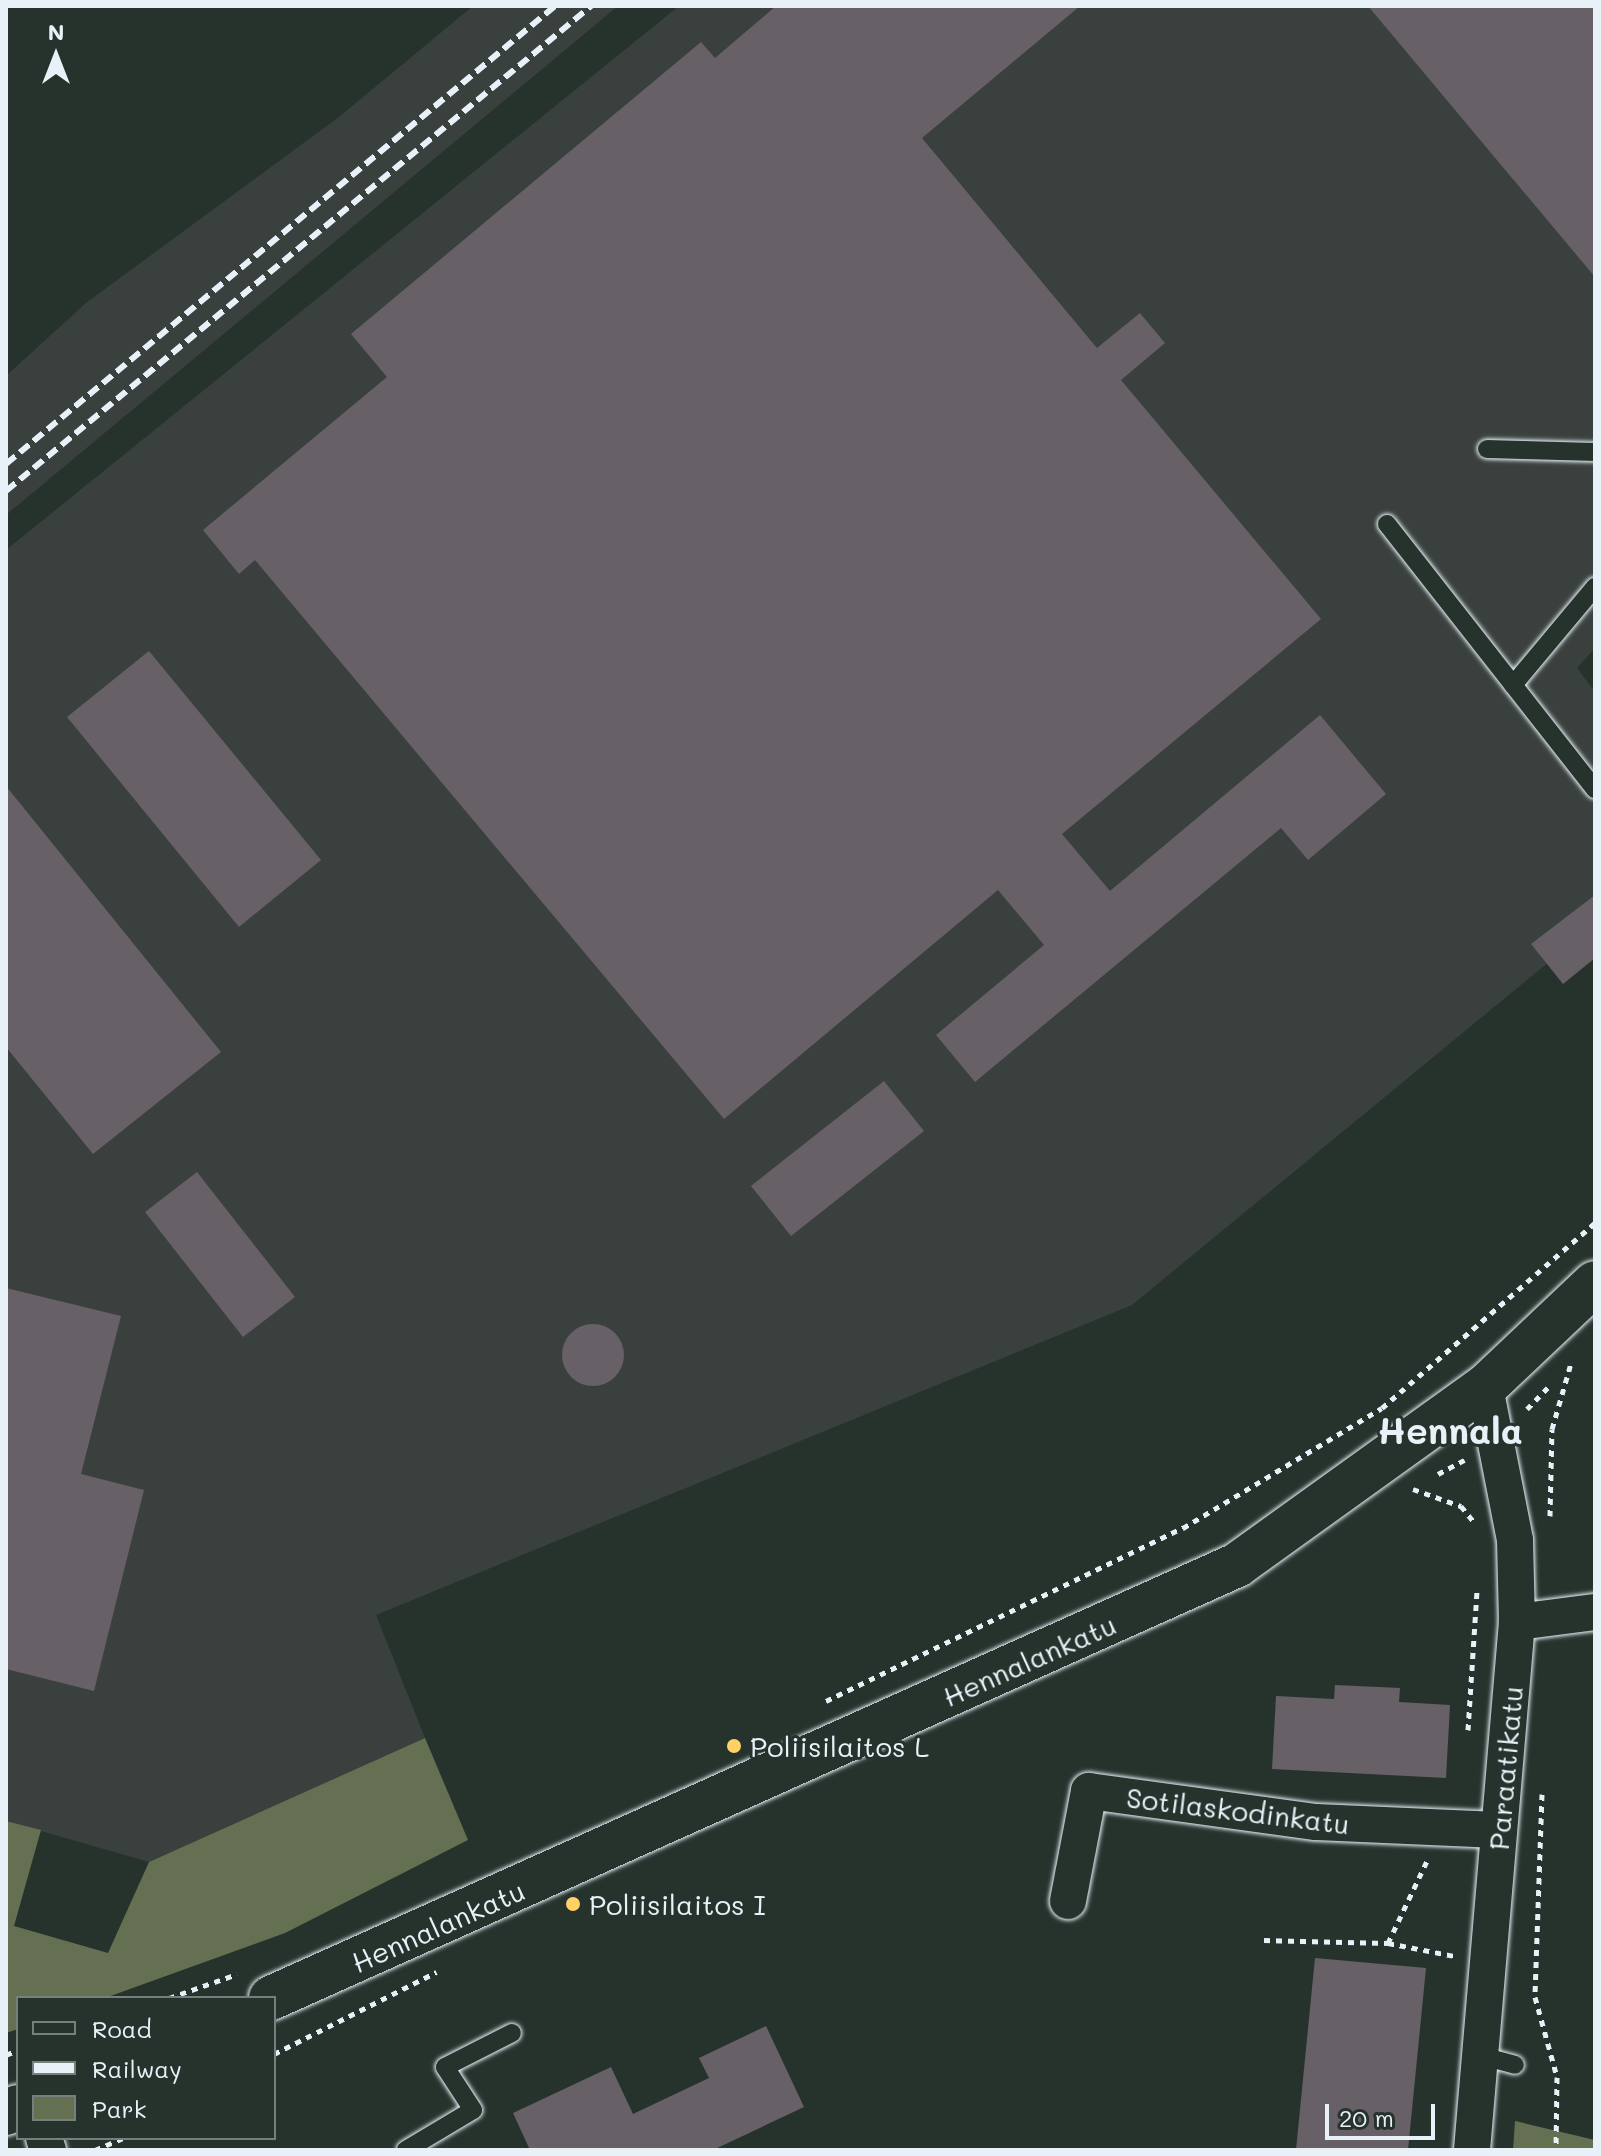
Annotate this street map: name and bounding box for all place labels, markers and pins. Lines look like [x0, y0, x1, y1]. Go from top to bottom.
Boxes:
place label: Poliisilaitos L [750, 1729, 929, 1763]
marker: Poliisilaitos L [725, 1737, 743, 1755]
place label: Poliisilaitos I [589, 1887, 766, 1921]
marker: Poliisilaitos I [564, 1895, 582, 1913]

